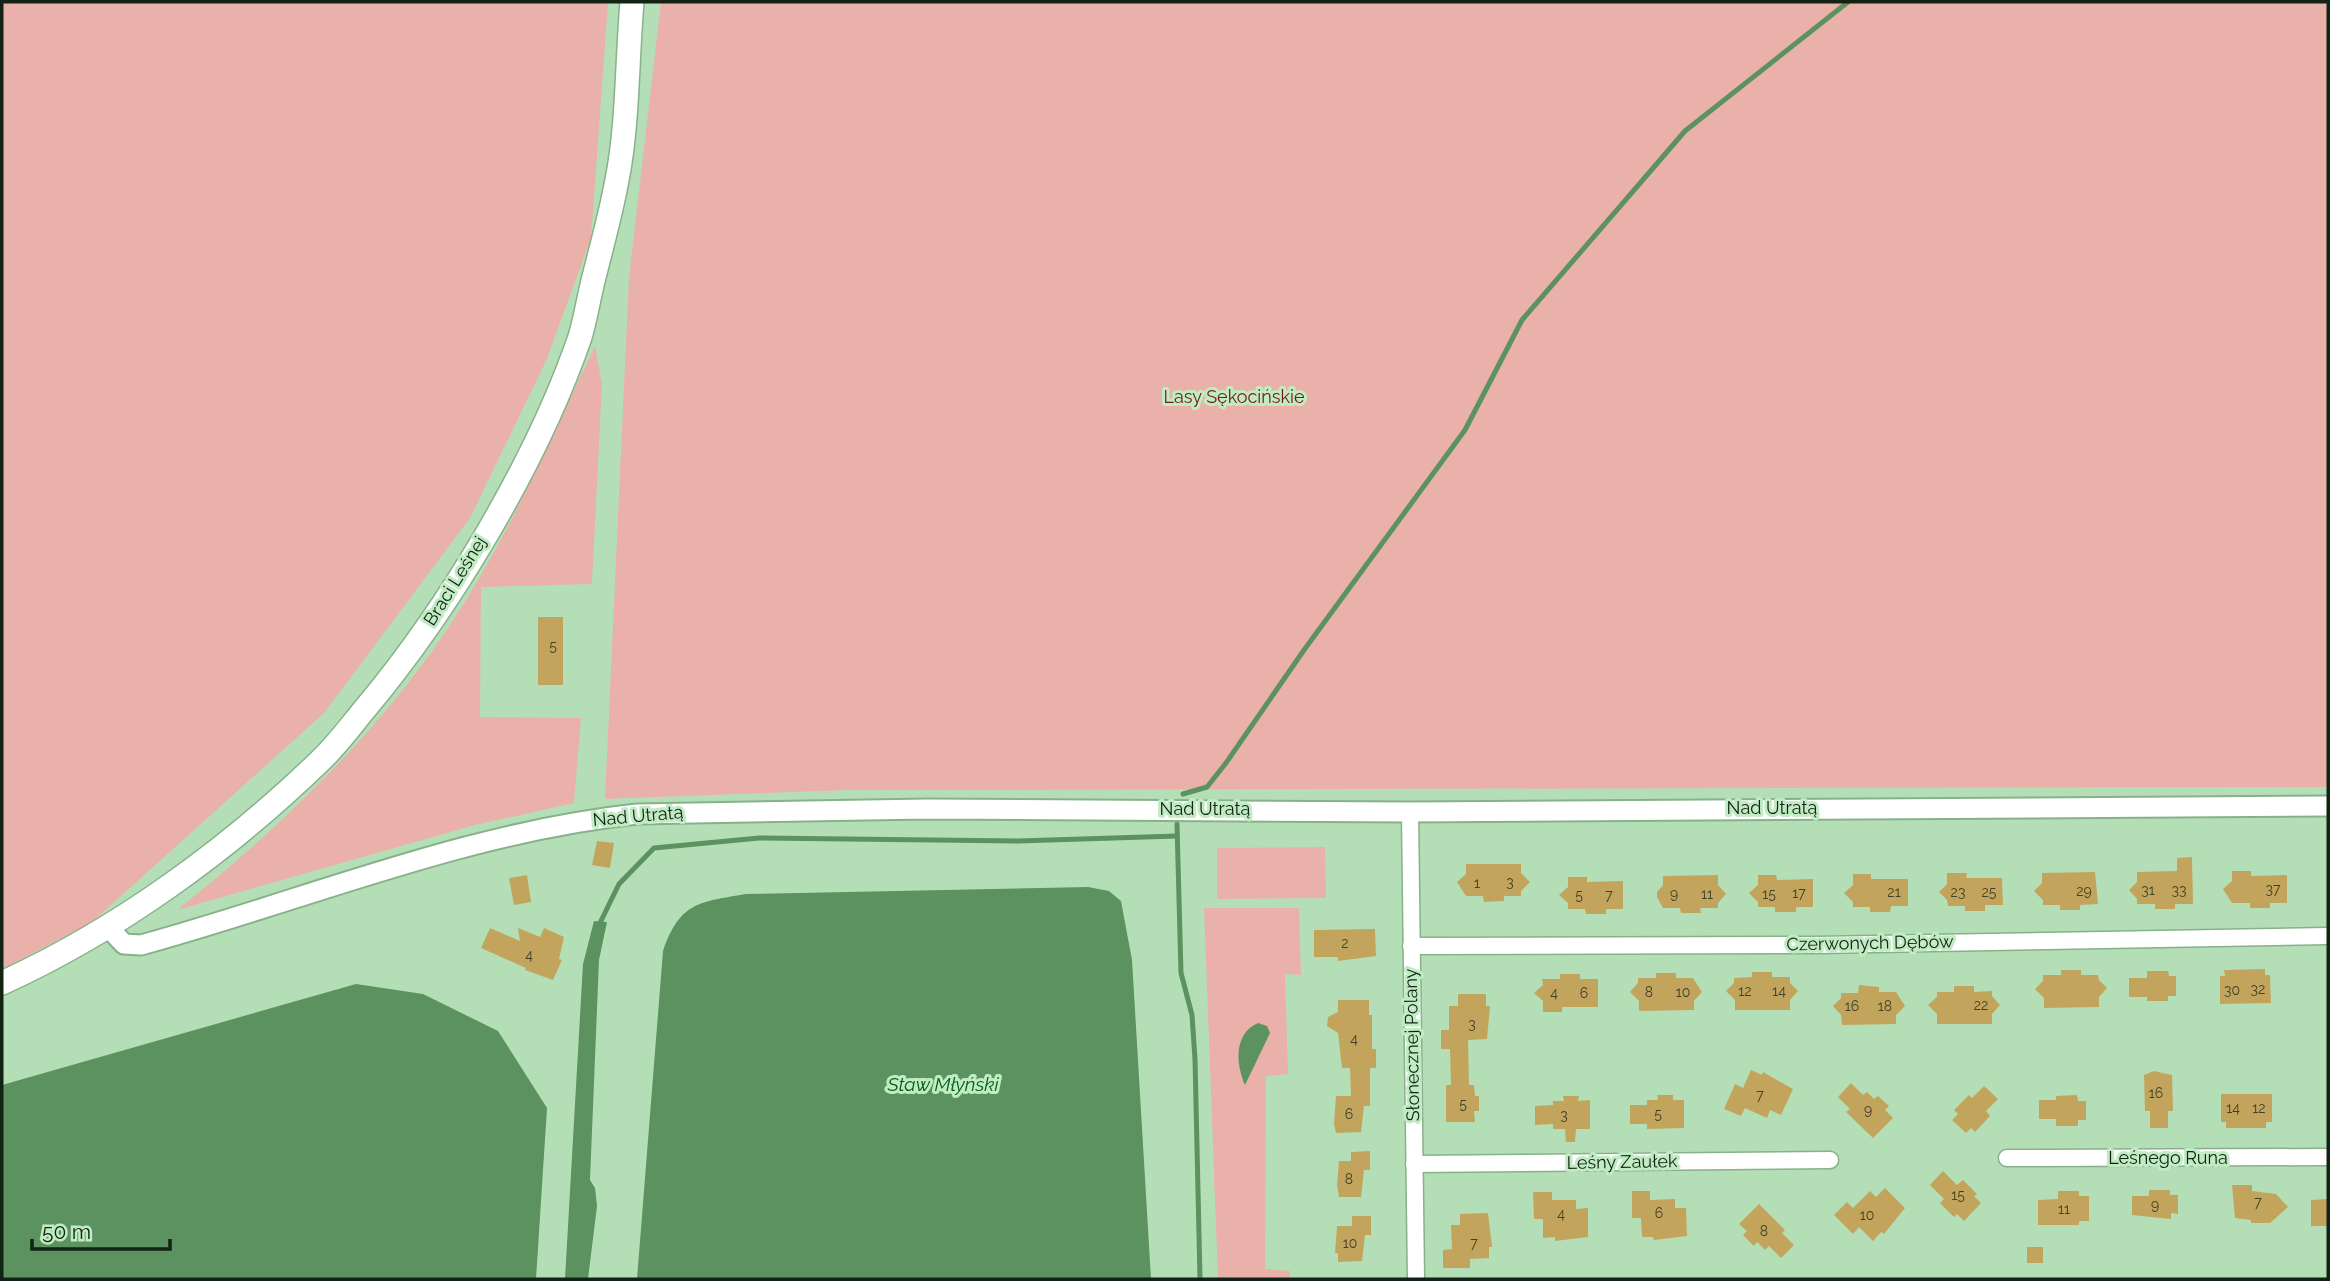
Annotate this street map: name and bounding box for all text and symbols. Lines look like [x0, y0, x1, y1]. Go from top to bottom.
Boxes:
park label: Lasy Sękocińskie [1164, 386, 1305, 407]
street label: Braci Leśnej [419, 532, 490, 629]
house number: 5 [549, 638, 557, 654]
street label: Nad Utratą [1727, 797, 1817, 818]
street label: Nad Utratą [1160, 798, 1250, 819]
street label: Nad Utratą [592, 801, 684, 830]
house number: 3 [1506, 874, 1514, 890]
house number: 1 [1474, 875, 1480, 891]
house number: 37 [2266, 881, 2281, 897]
house number: 31 [2141, 882, 2155, 898]
house number: 33 [2172, 882, 2186, 898]
house number: 29 [2076, 883, 2092, 899]
house number: 21 [1887, 884, 1901, 900]
house number: 23 [1951, 884, 1965, 900]
house number: 25 [1982, 884, 1997, 900]
house number: 17 [1792, 885, 1806, 901]
house number: 9 [1670, 886, 1678, 902]
house number: 11 [1701, 886, 1713, 902]
house number: 15 [1762, 886, 1776, 902]
house number: 5 [1575, 887, 1583, 903]
house number: 7 [1605, 887, 1613, 903]
street label: Czerwonych Dębów [1786, 931, 1954, 954]
house number: 2 [1341, 935, 1349, 951]
house number: 4 [525, 947, 533, 963]
street label: Słonecznej Polany [1400, 968, 1423, 1122]
house number: 32 [2251, 981, 2265, 997]
house number: 30 [2224, 982, 2240, 998]
house number: 12 [1738, 983, 1752, 999]
house number: 14 [1772, 983, 1786, 999]
house number: 8 [1645, 984, 1653, 1000]
house number: 10 [1676, 984, 1690, 1000]
house number: 4 [1550, 985, 1558, 1001]
house number: 6 [1580, 985, 1588, 1001]
house number: 22 [1974, 997, 1988, 1013]
house number: 16 [1845, 998, 1859, 1014]
house number: 18 [1878, 998, 1892, 1014]
house number: 3 [1468, 1016, 1476, 1032]
house number: 4 [1350, 1031, 1358, 1047]
water label: Staw Młyński [886, 1073, 1000, 1095]
house number: 16 [2149, 1085, 2163, 1101]
house number: 7 [1756, 1087, 1764, 1103]
house number: 5 [1459, 1096, 1467, 1112]
house number: 14 [2226, 1100, 2240, 1116]
house number: 12 [2252, 1100, 2266, 1116]
house number: 9 [1864, 1102, 1872, 1118]
house number: 6 [1345, 1106, 1353, 1122]
house number: 5 [1654, 1106, 1662, 1122]
house number: 3 [1560, 1107, 1568, 1123]
street label: Leśnego Runa [2108, 1147, 2228, 1168]
street label: Leśny Zaułek [1566, 1150, 1678, 1173]
house number: 8 [1345, 1171, 1353, 1187]
house number: 15 [1951, 1187, 1965, 1203]
house number: 7 [2254, 1194, 2262, 1210]
house number: 9 [2151, 1197, 2159, 1213]
house number: 11 [2058, 1201, 2070, 1217]
house number: 6 [1655, 1205, 1663, 1221]
house number: 4 [1557, 1206, 1565, 1222]
house number: 10 [1860, 1207, 1874, 1223]
scale bar [32, 1208, 170, 1252]
text: 50 m [42, 1219, 91, 1244]
house number: 8 [1760, 1223, 1768, 1239]
house number: 10 [1343, 1235, 1357, 1251]
house number: 7 [1470, 1235, 1478, 1251]

